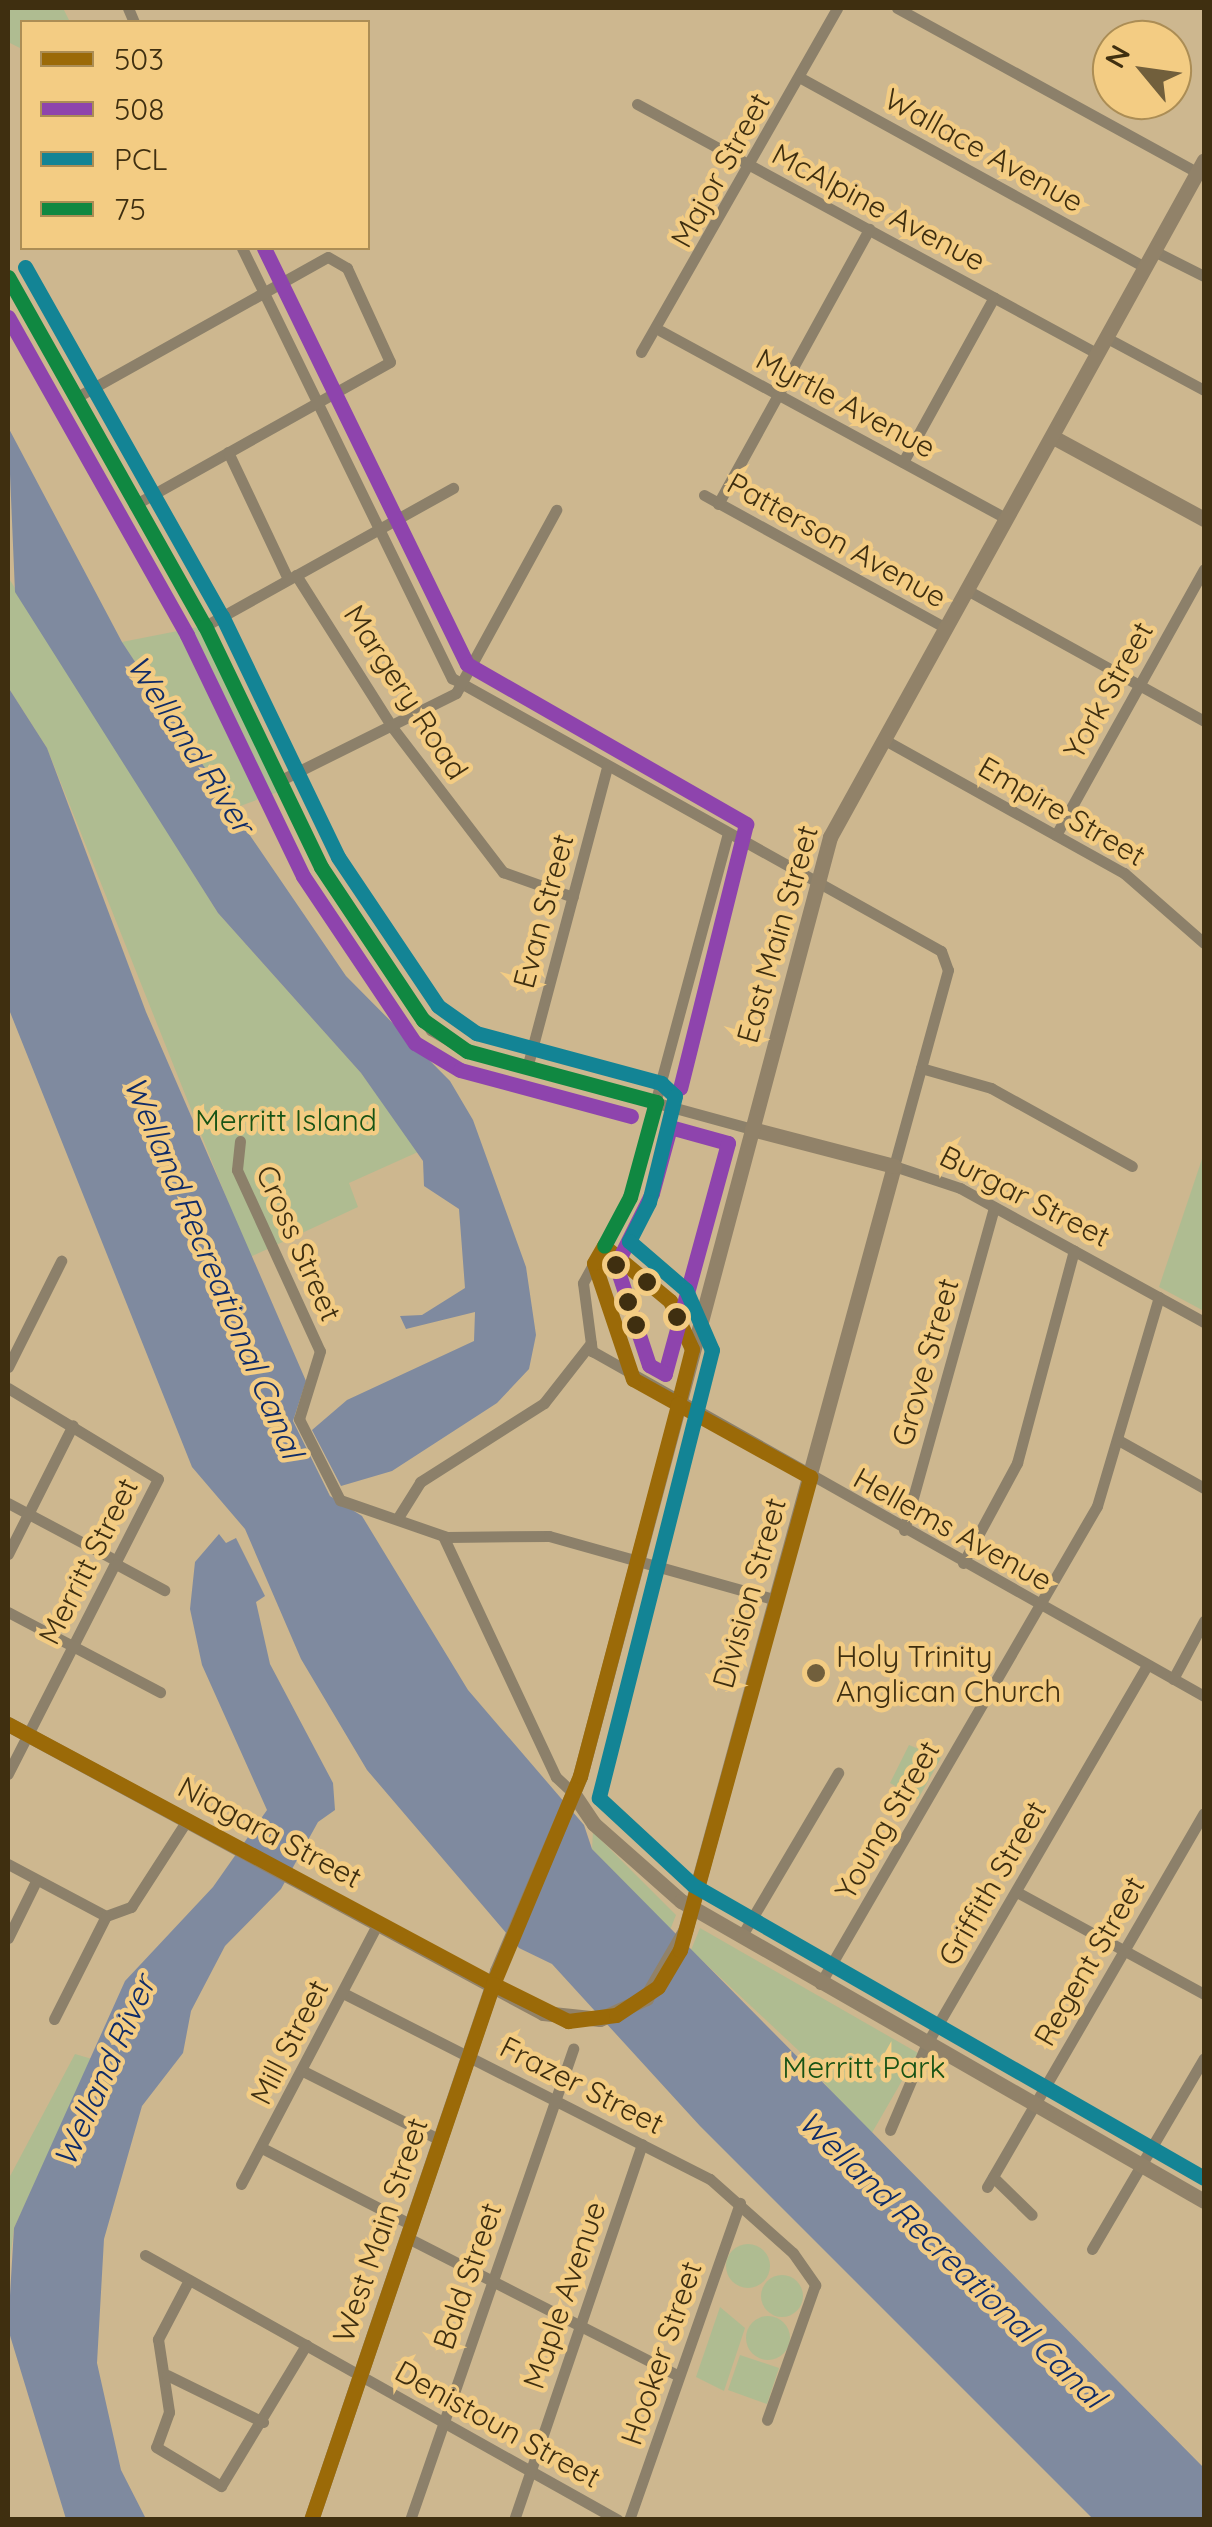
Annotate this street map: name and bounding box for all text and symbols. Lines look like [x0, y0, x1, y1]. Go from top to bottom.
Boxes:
legend [20, 20, 370, 250]
north arrow [1092, 20, 1192, 120]
text: N [1097, 39, 1137, 74]
text: 503 [114, 40, 164, 78]
street label: Wallace Avenue [878, 80, 1090, 220]
street label: Major Street [663, 87, 777, 253]
text: 508 [114, 90, 164, 128]
street label: McAlpine Avenue [766, 136, 992, 278]
text: PCL [114, 140, 167, 178]
text: 75 [114, 190, 146, 228]
street label: Myrtle Avenue [750, 341, 942, 465]
street label: Patterson Avenue [721, 465, 953, 615]
street label: Margery Road [336, 598, 476, 786]
street label: York Street [1056, 615, 1160, 765]
water label: Welland River [119, 648, 263, 840]
street label: Empire Street [972, 749, 1152, 873]
street label: East Main Street [729, 821, 825, 1047]
street label: Evan Street [505, 830, 581, 992]
water label: Welland Recreational Canal [116, 1070, 312, 1464]
park label: Merritt Island [195, 1102, 377, 1138]
street label: Burgar Street [934, 1138, 1116, 1254]
street label: Cross Street [249, 1159, 349, 1327]
unlabelled marker [606, 1255, 626, 1275]
unlabelled marker [637, 1272, 657, 1292]
street label: Grove Street [884, 1274, 966, 1450]
unlabelled marker [618, 1292, 638, 1312]
unlabelled marker [667, 1307, 687, 1327]
unlabelled marker [626, 1315, 646, 1335]
street label: Hellems Avenue [848, 1460, 1058, 1598]
street label: Merritt Street [31, 1472, 145, 1650]
street label: Division Street [705, 1494, 793, 1692]
place label: Holy Trinity Anglican Church [836, 1638, 1061, 1708]
marker: Holy Trinity Anglican Church [805, 1662, 827, 1684]
street label: Young Street [827, 1734, 947, 1906]
street label: Niagara Street [172, 1769, 368, 1895]
street label: Griffith Street [930, 1794, 1054, 1972]
street label: Regent Street [1026, 1870, 1152, 2052]
water label: Welland River [45, 1970, 163, 2172]
street label: Mill Street [242, 1974, 336, 2110]
street label: Frazer Street [494, 2028, 670, 2142]
park label: Merritt Park [782, 2049, 946, 2085]
water label: Welland Recreational Canal [791, 2102, 1113, 2416]
street label: West Main Street [325, 2113, 435, 2347]
street label: Maple Avenue [515, 2197, 613, 2393]
street label: Bald Street [425, 2198, 509, 2354]
street label: Hooker Street [613, 2256, 709, 2450]
street label: Denistoun Street [389, 2353, 607, 2495]

